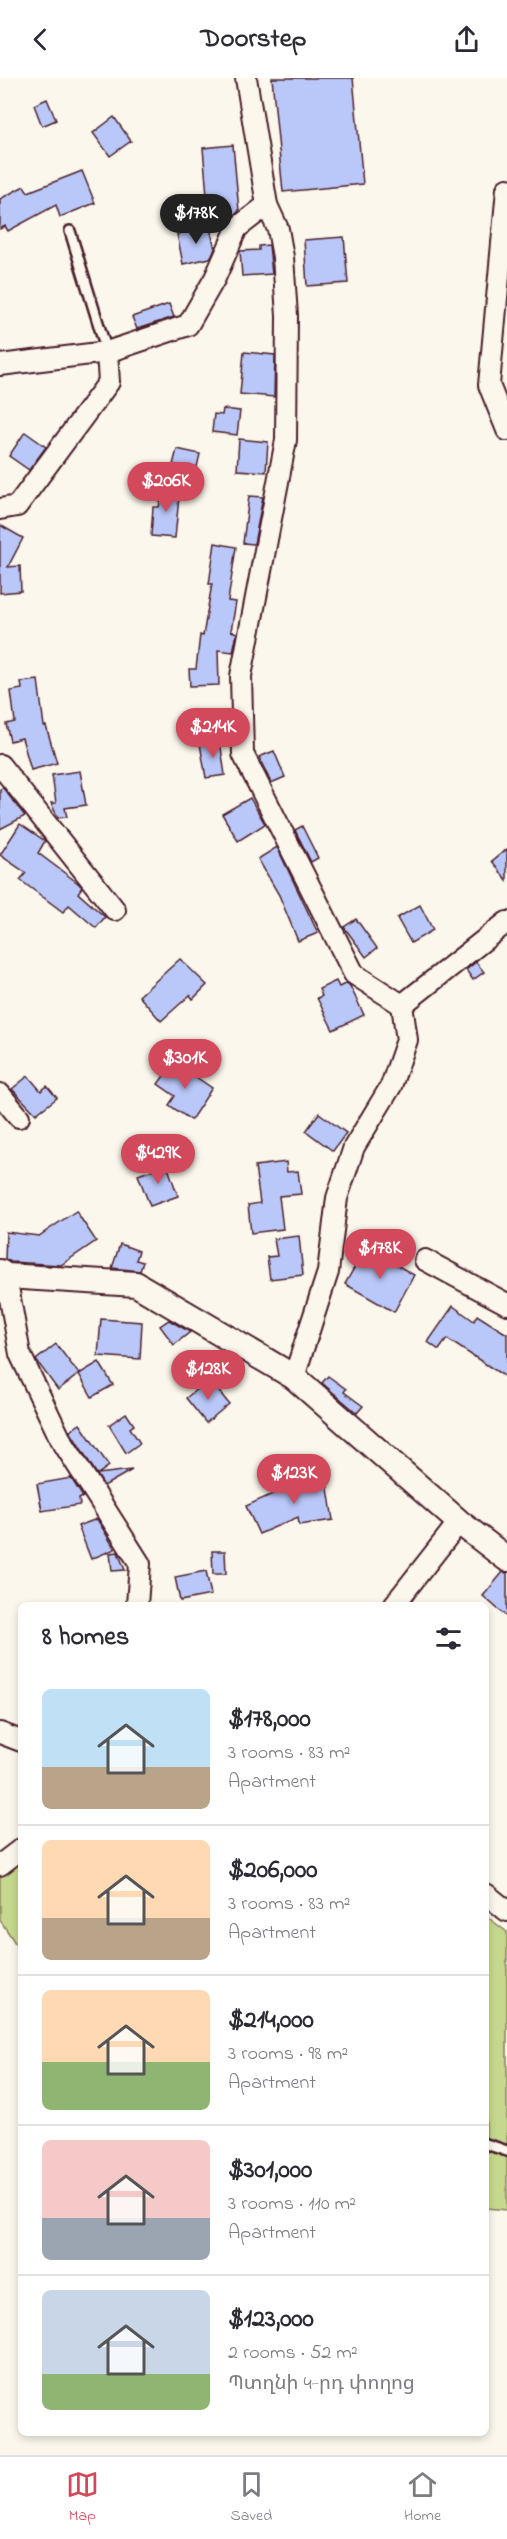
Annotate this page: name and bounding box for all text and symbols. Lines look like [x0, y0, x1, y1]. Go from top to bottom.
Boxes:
text: Doorstep [201, 20, 306, 59]
icon: back [24, 23, 57, 56]
icon: share [450, 23, 483, 56]
pin: $178K [154, 194, 238, 245]
text: $178K [174, 199, 218, 228]
pin: $206K [124, 462, 208, 513]
text: $206K [141, 467, 191, 496]
pin: $214K [171, 708, 255, 759]
text: $214K [190, 713, 236, 742]
pin: $301K [143, 1039, 227, 1090]
text: $301K [162, 1044, 208, 1073]
pin: $429K [116, 1134, 200, 1185]
text: $429K [135, 1139, 181, 1168]
pin: $178K [338, 1229, 422, 1280]
text: $178K [358, 1234, 402, 1263]
pin: $128K [166, 1350, 250, 1401]
text: $128K [185, 1355, 231, 1384]
pin: $123K [252, 1454, 336, 1505]
text: $123K [271, 1459, 317, 1488]
text: 8 homes [42, 1619, 129, 1657]
icon: filters [432, 1622, 465, 1655]
text: $178,000 [228, 1701, 311, 1739]
icon: home [90, 1713, 162, 1785]
text: 3 rooms · 83 m² [228, 1739, 350, 1768]
text: Apartment [228, 1768, 316, 1797]
text: $206,000 [228, 1852, 318, 1890]
icon: home [90, 1864, 162, 1936]
text: 3 rooms · 83 m² [228, 1890, 350, 1919]
text: Apartment [228, 1919, 316, 1948]
text: $214,000 [228, 2002, 314, 2040]
icon: home [90, 2014, 162, 2086]
text: 3 rooms · 98 m² [228, 2040, 348, 2069]
text: Apartment [228, 2069, 316, 2098]
text: $301,000 [228, 2152, 312, 2190]
icon: home [90, 2164, 162, 2236]
text: 3 rooms · 110 m² [228, 2190, 356, 2219]
text: Apartment [228, 2219, 316, 2248]
text: $123,000 [228, 2301, 314, 2339]
icon: home [90, 2314, 162, 2386]
text: 2 rooms · 52 m² [228, 2339, 358, 2368]
text: Պտղնի 4-րդ փողոց [228, 2370, 415, 2399]
tab: Map [66, 2468, 99, 2528]
tab: Saved [231, 2468, 272, 2528]
tab: Home [404, 2468, 441, 2528]

